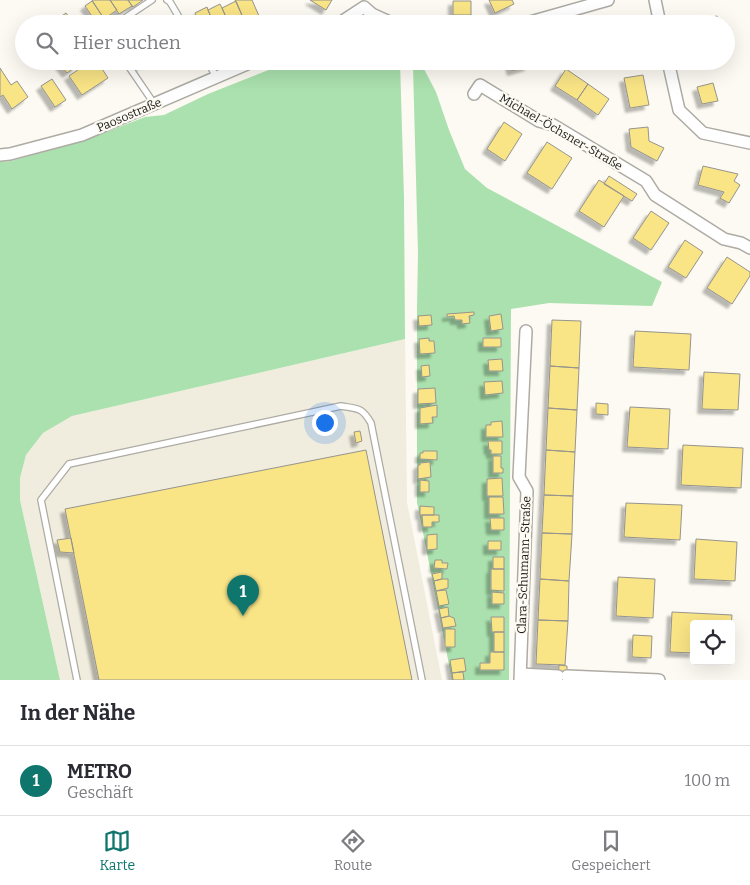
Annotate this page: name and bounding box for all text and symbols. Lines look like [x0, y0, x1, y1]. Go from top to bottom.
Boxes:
search box [15, 15, 735, 70]
icon: search [33, 29, 61, 57]
text: Hier suchen [73, 31, 181, 54]
street label: Michael-Öchsner-Straße [497, 90, 626, 173]
street label: Paosostraße [95, 95, 163, 135]
your location [312, 410, 338, 436]
street label: Clara-Schumann-Straße [515, 496, 533, 634]
pin: 1 [227, 575, 259, 616]
map controls [690, 620, 735, 665]
button: locate [690, 620, 735, 665]
text: In der Nähe [20, 700, 135, 726]
text: METRO [67, 760, 132, 783]
text: 1 [33, 771, 39, 790]
text: 100 m [685, 771, 730, 790]
text: Geschäft [67, 783, 133, 802]
tab: Karte [99, 827, 135, 874]
tab: Route [334, 827, 372, 874]
tab: Gespeichert [571, 827, 651, 874]

